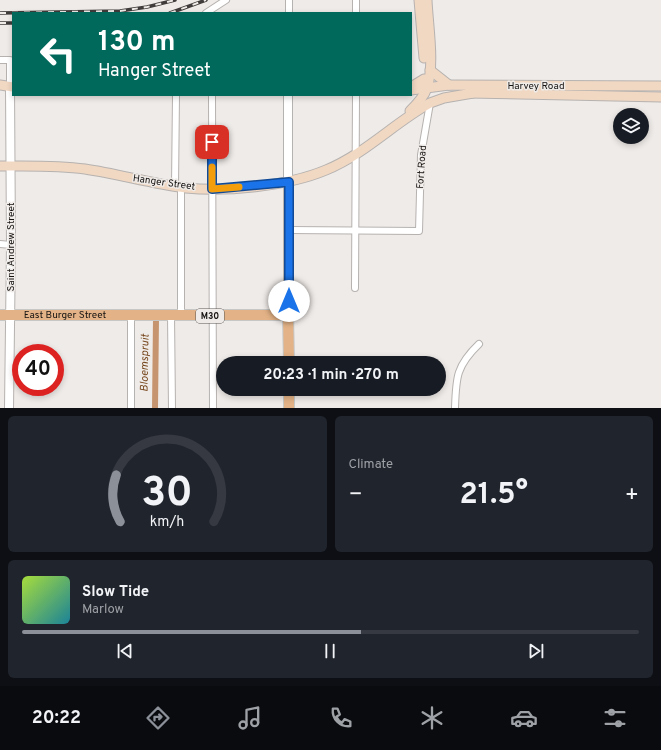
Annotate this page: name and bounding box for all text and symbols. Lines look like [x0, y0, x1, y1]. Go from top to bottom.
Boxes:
text: 130 m [98, 25, 176, 61]
icon: left [32, 28, 84, 80]
text: Hanger Street [98, 60, 211, 83]
street label: Harvey Road [507, 80, 565, 93]
map controls [613, 108, 649, 144]
button: layers [613, 108, 649, 144]
pin [195, 125, 229, 159]
icon: arrive [201, 131, 223, 153]
street label: Fort Road [414, 145, 430, 189]
street label: Hanger Street [132, 172, 196, 194]
street label: Saint Andrew Street [5, 202, 18, 292]
position arrow [268, 280, 310, 322]
street label: East Burger Street [24, 309, 107, 322]
road number: M30 [196, 309, 224, 323]
water label: Bloemspruit [137, 333, 153, 392]
speed limit sign: 40 [12, 344, 64, 396]
text: 20:23 · 1 min · 270 m [263, 366, 399, 385]
text: Climate [349, 457, 393, 473]
text: 30 [141, 468, 193, 521]
text: 21.5° [459, 477, 528, 514]
text: − [349, 482, 363, 509]
text: + [625, 482, 639, 509]
text: km/h [150, 513, 185, 531]
text: Slow Tide [82, 583, 149, 602]
text: Marlow [82, 602, 124, 618]
icon: previous [114, 640, 136, 662]
icon: pause [319, 640, 341, 662]
icon: next [525, 640, 547, 662]
icon: directions [144, 704, 172, 732]
icon: music [236, 704, 264, 732]
icon: phone [327, 704, 355, 732]
icon: climate [418, 704, 446, 732]
icon: car [510, 704, 538, 732]
icon: filters [601, 704, 629, 732]
text: 20:22 [32, 707, 81, 730]

